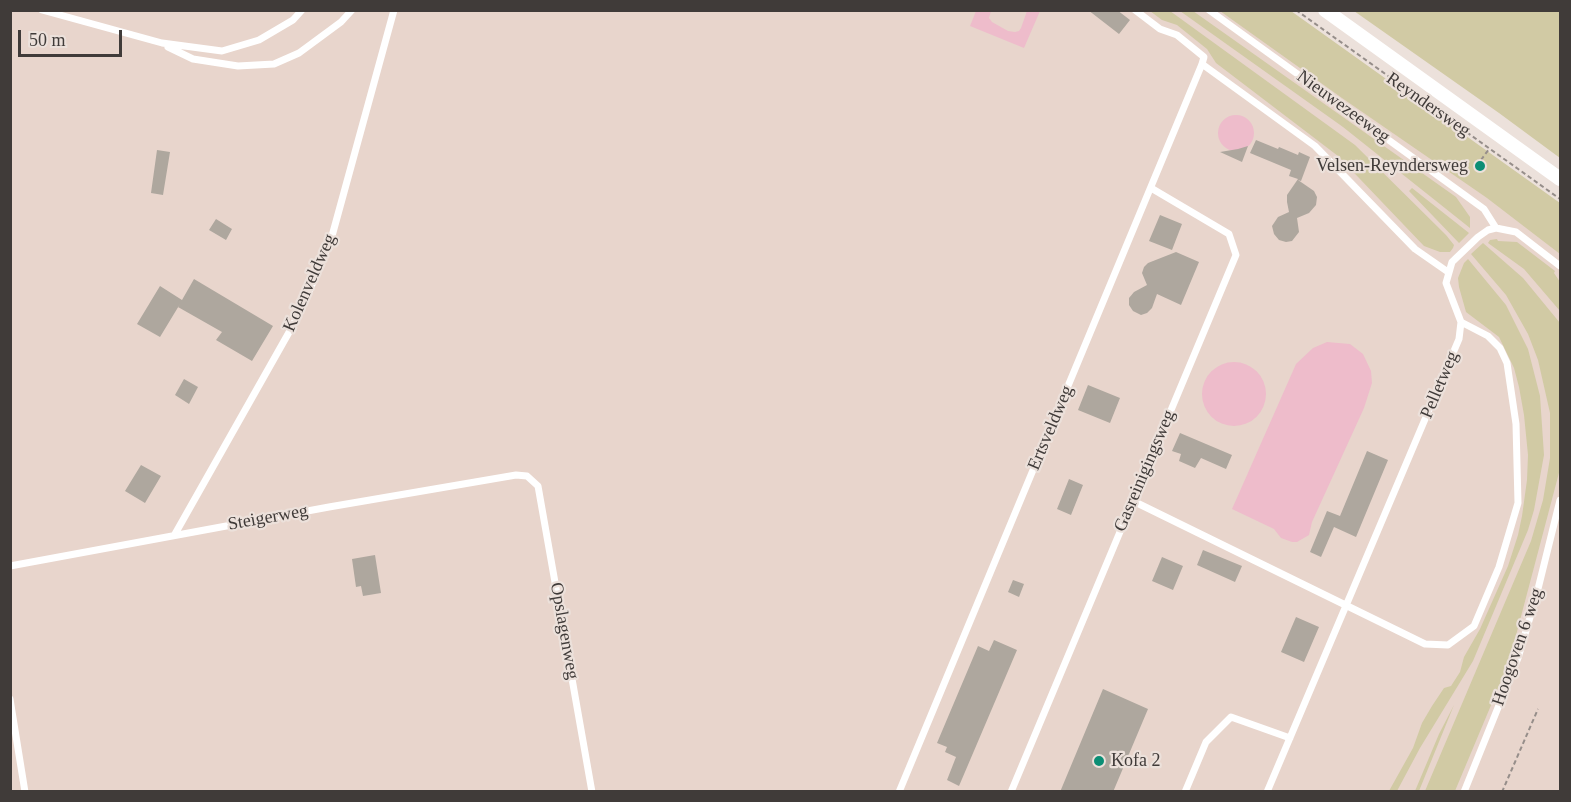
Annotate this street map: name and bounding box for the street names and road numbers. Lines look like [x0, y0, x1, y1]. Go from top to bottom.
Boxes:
street label: Nieuwezeeweg [1292, 66, 1394, 148]
street label: Reyndersweg [1382, 68, 1474, 142]
street label: Kolenveldweg [279, 231, 341, 335]
street label: Pelletweg [1416, 348, 1464, 422]
street label: Ertsveldweg [1023, 382, 1079, 474]
street label: Gasreinigingsweg [1110, 407, 1180, 535]
street label: Steigerweg [226, 500, 310, 536]
street label: Opslagenweg [545, 581, 583, 681]
street label: Hoogoven 6 weg [1488, 585, 1548, 709]

